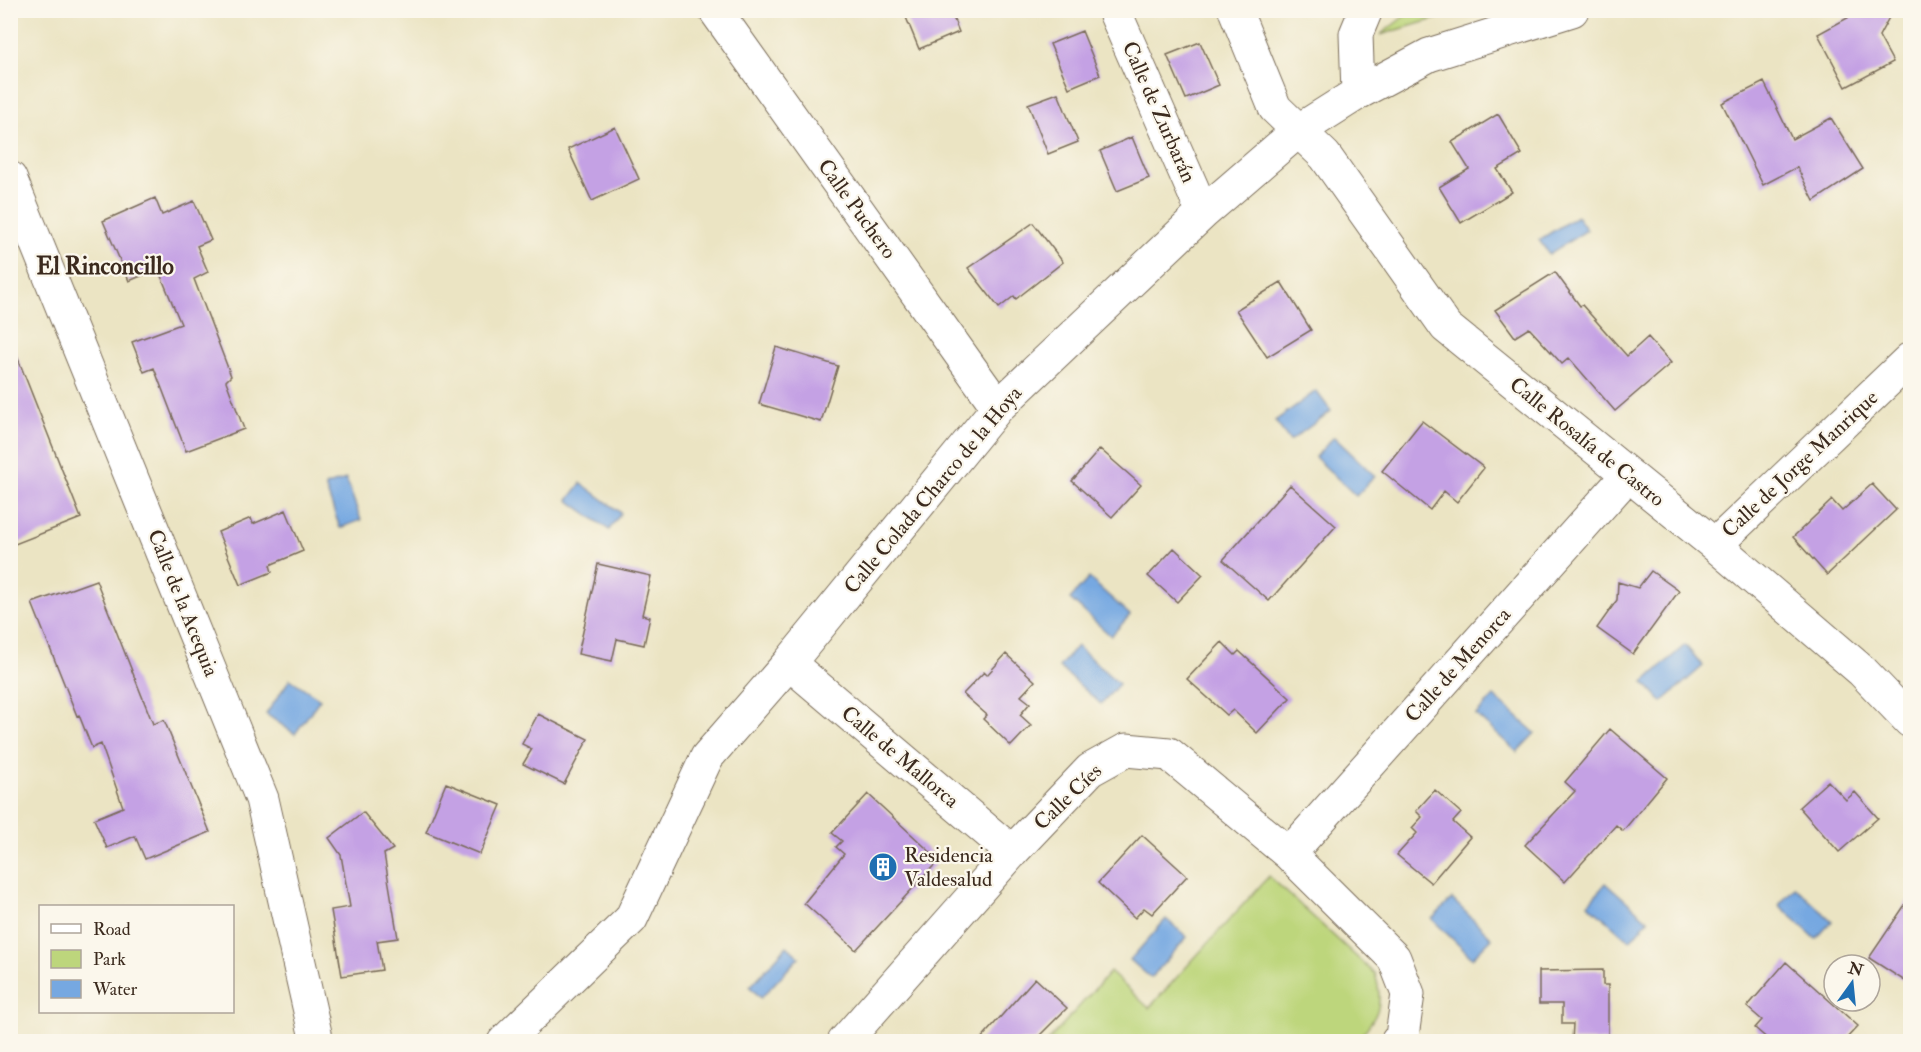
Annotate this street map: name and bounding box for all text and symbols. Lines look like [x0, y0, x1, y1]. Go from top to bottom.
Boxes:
street label: Calle de Zurbarán [1116, 37, 1202, 187]
street label: Calle Puchero [812, 154, 902, 264]
district label: El Rinconcillo [36, 251, 174, 282]
street label: Calle Rosalía de Castro [1504, 371, 1670, 513]
street label: Calle Colada Charco de la Hoya [838, 380, 1028, 599]
street label: Calle de Jorge Manrique [1716, 384, 1884, 544]
street label: Calle de la Acequia [141, 525, 225, 681]
street label: Calle de Menorca [1399, 602, 1517, 728]
street label: Calle de Mallorca [835, 700, 965, 814]
street label: Calle Cíes [1028, 758, 1108, 836]
place label: Residencia Valdesalud [904, 842, 993, 893]
building icon: Residencia Valdesalud [867, 851, 899, 883]
legend [39, 905, 234, 1013]
text: Road [93, 918, 131, 941]
text: Park [93, 948, 126, 971]
north arrow [1822, 953, 1882, 1013]
text: N [1845, 958, 1866, 981]
text: Water [92, 978, 137, 1001]

